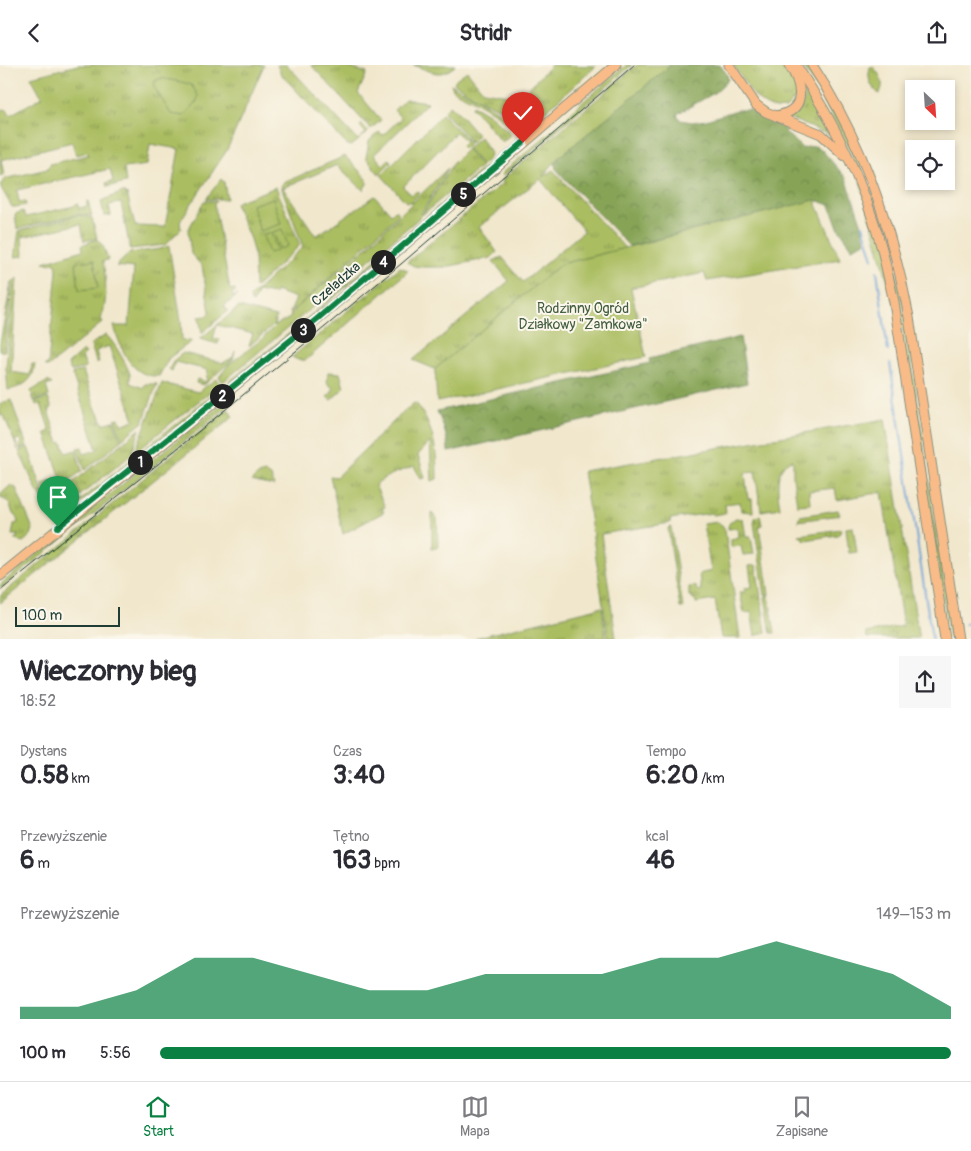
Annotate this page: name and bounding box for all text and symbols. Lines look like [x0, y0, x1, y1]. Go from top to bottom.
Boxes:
icon: back [20, 19, 48, 47]
text: Stridr [459, 19, 512, 47]
icon: share [923, 19, 951, 47]
north arrow [905, 80, 955, 130]
map controls [905, 80, 955, 190]
pin [502, 92, 544, 143]
icon: check [509, 99, 537, 127]
button: locate [905, 140, 955, 190]
pin: 5 [450, 181, 476, 207]
text: 5 [460, 186, 467, 203]
pin: 4 [370, 249, 396, 275]
text: 4 [379, 254, 388, 271]
street label: Czeladzka [308, 258, 364, 310]
park label: Rodzinny Ogród Działkowy "Zamkowa" [518, 300, 648, 333]
pin: 3 [290, 317, 316, 343]
text: 3 [300, 322, 307, 339]
pin: 2 [210, 383, 234, 409]
text: 2 [219, 388, 226, 405]
pin: 1 [128, 449, 152, 475]
text: 1 [138, 454, 143, 471]
pin [37, 476, 79, 527]
icon: arrive [44, 483, 72, 511]
scale bar [15, 603, 120, 627]
text: 100 m [22, 607, 62, 624]
text: Wieczorny bieg [20, 654, 197, 689]
button: share [899, 656, 951, 708]
text: 18:52 [20, 691, 56, 711]
text: Dystans [20, 743, 67, 760]
text: Czas [333, 743, 362, 760]
text: Tempo [646, 743, 686, 760]
text: 0.58 [20, 760, 69, 791]
text: 3:40 [333, 760, 385, 791]
text: 6:20 [646, 760, 698, 791]
text: km [69, 770, 90, 787]
text: /km [698, 770, 725, 787]
text: Przewyższenie [20, 828, 107, 845]
text: Tętno [333, 828, 370, 845]
text: kcal [646, 828, 669, 845]
text: 6 [20, 845, 35, 876]
text: 163 [333, 845, 371, 876]
text: 46 [646, 845, 675, 876]
text: m [35, 855, 50, 872]
text: bpm [371, 855, 400, 872]
text: Przewyższenie [20, 904, 119, 924]
text: 149–153 m [876, 904, 951, 924]
text: 100 m [20, 1043, 66, 1063]
text: 5:56 [100, 1043, 131, 1063]
tab: Start [143, 1093, 174, 1140]
tab: Mapa [460, 1093, 490, 1140]
tab: Zapisane [776, 1093, 828, 1140]

